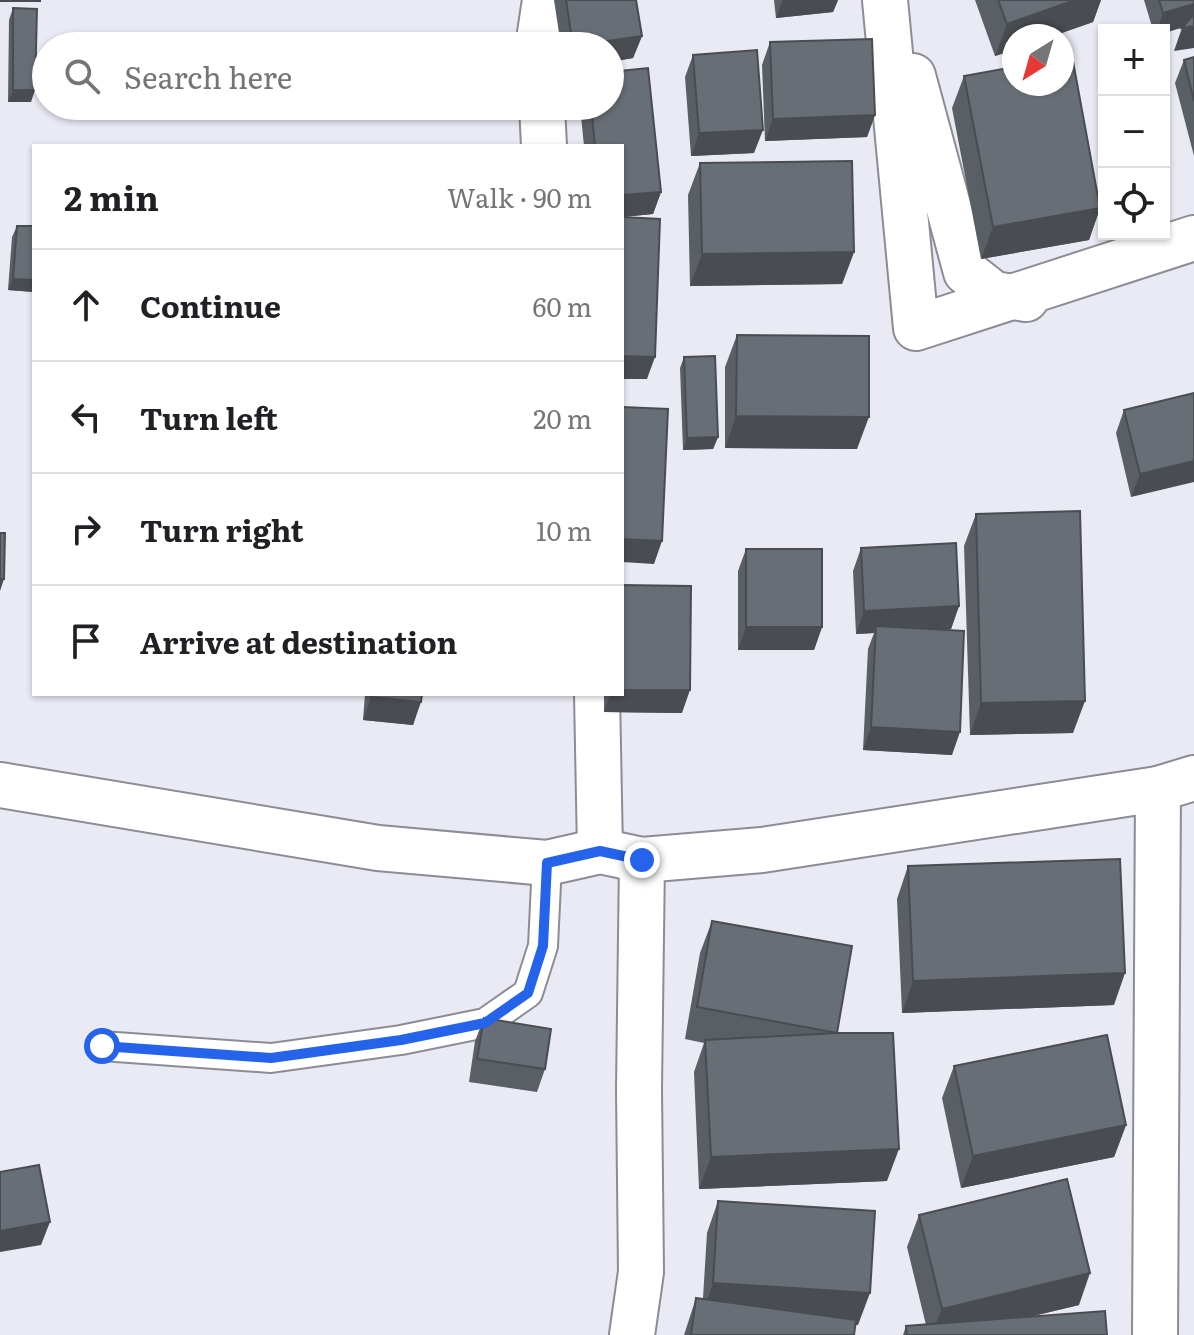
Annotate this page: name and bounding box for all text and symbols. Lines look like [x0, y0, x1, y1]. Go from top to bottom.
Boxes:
north arrow [1002, 24, 1074, 96]
map controls [1098, 24, 1170, 240]
button: + [1098, 24, 1170, 96]
search box [32, 32, 624, 120]
icon: search [60, 54, 104, 98]
text: Search here [124, 54, 292, 98]
button: − [1098, 96, 1170, 168]
button: locate [1098, 168, 1170, 240]
text: 2 min [64, 171, 159, 221]
text: Walk · 90 m [447, 177, 592, 216]
icon: ahead [64, 283, 108, 327]
text: Continue [140, 283, 281, 327]
text: 60 m [533, 286, 592, 325]
icon: left [64, 395, 108, 439]
text: Turn left [140, 395, 278, 439]
text: 20 m [533, 398, 592, 437]
icon: right [64, 507, 108, 551]
text: Turn right [140, 507, 304, 551]
text: 10 m [536, 510, 592, 549]
icon: arrive [64, 619, 108, 663]
text: Arrive at destination [140, 619, 457, 663]
route end [624, 842, 660, 878]
route start [84, 1028, 120, 1064]

